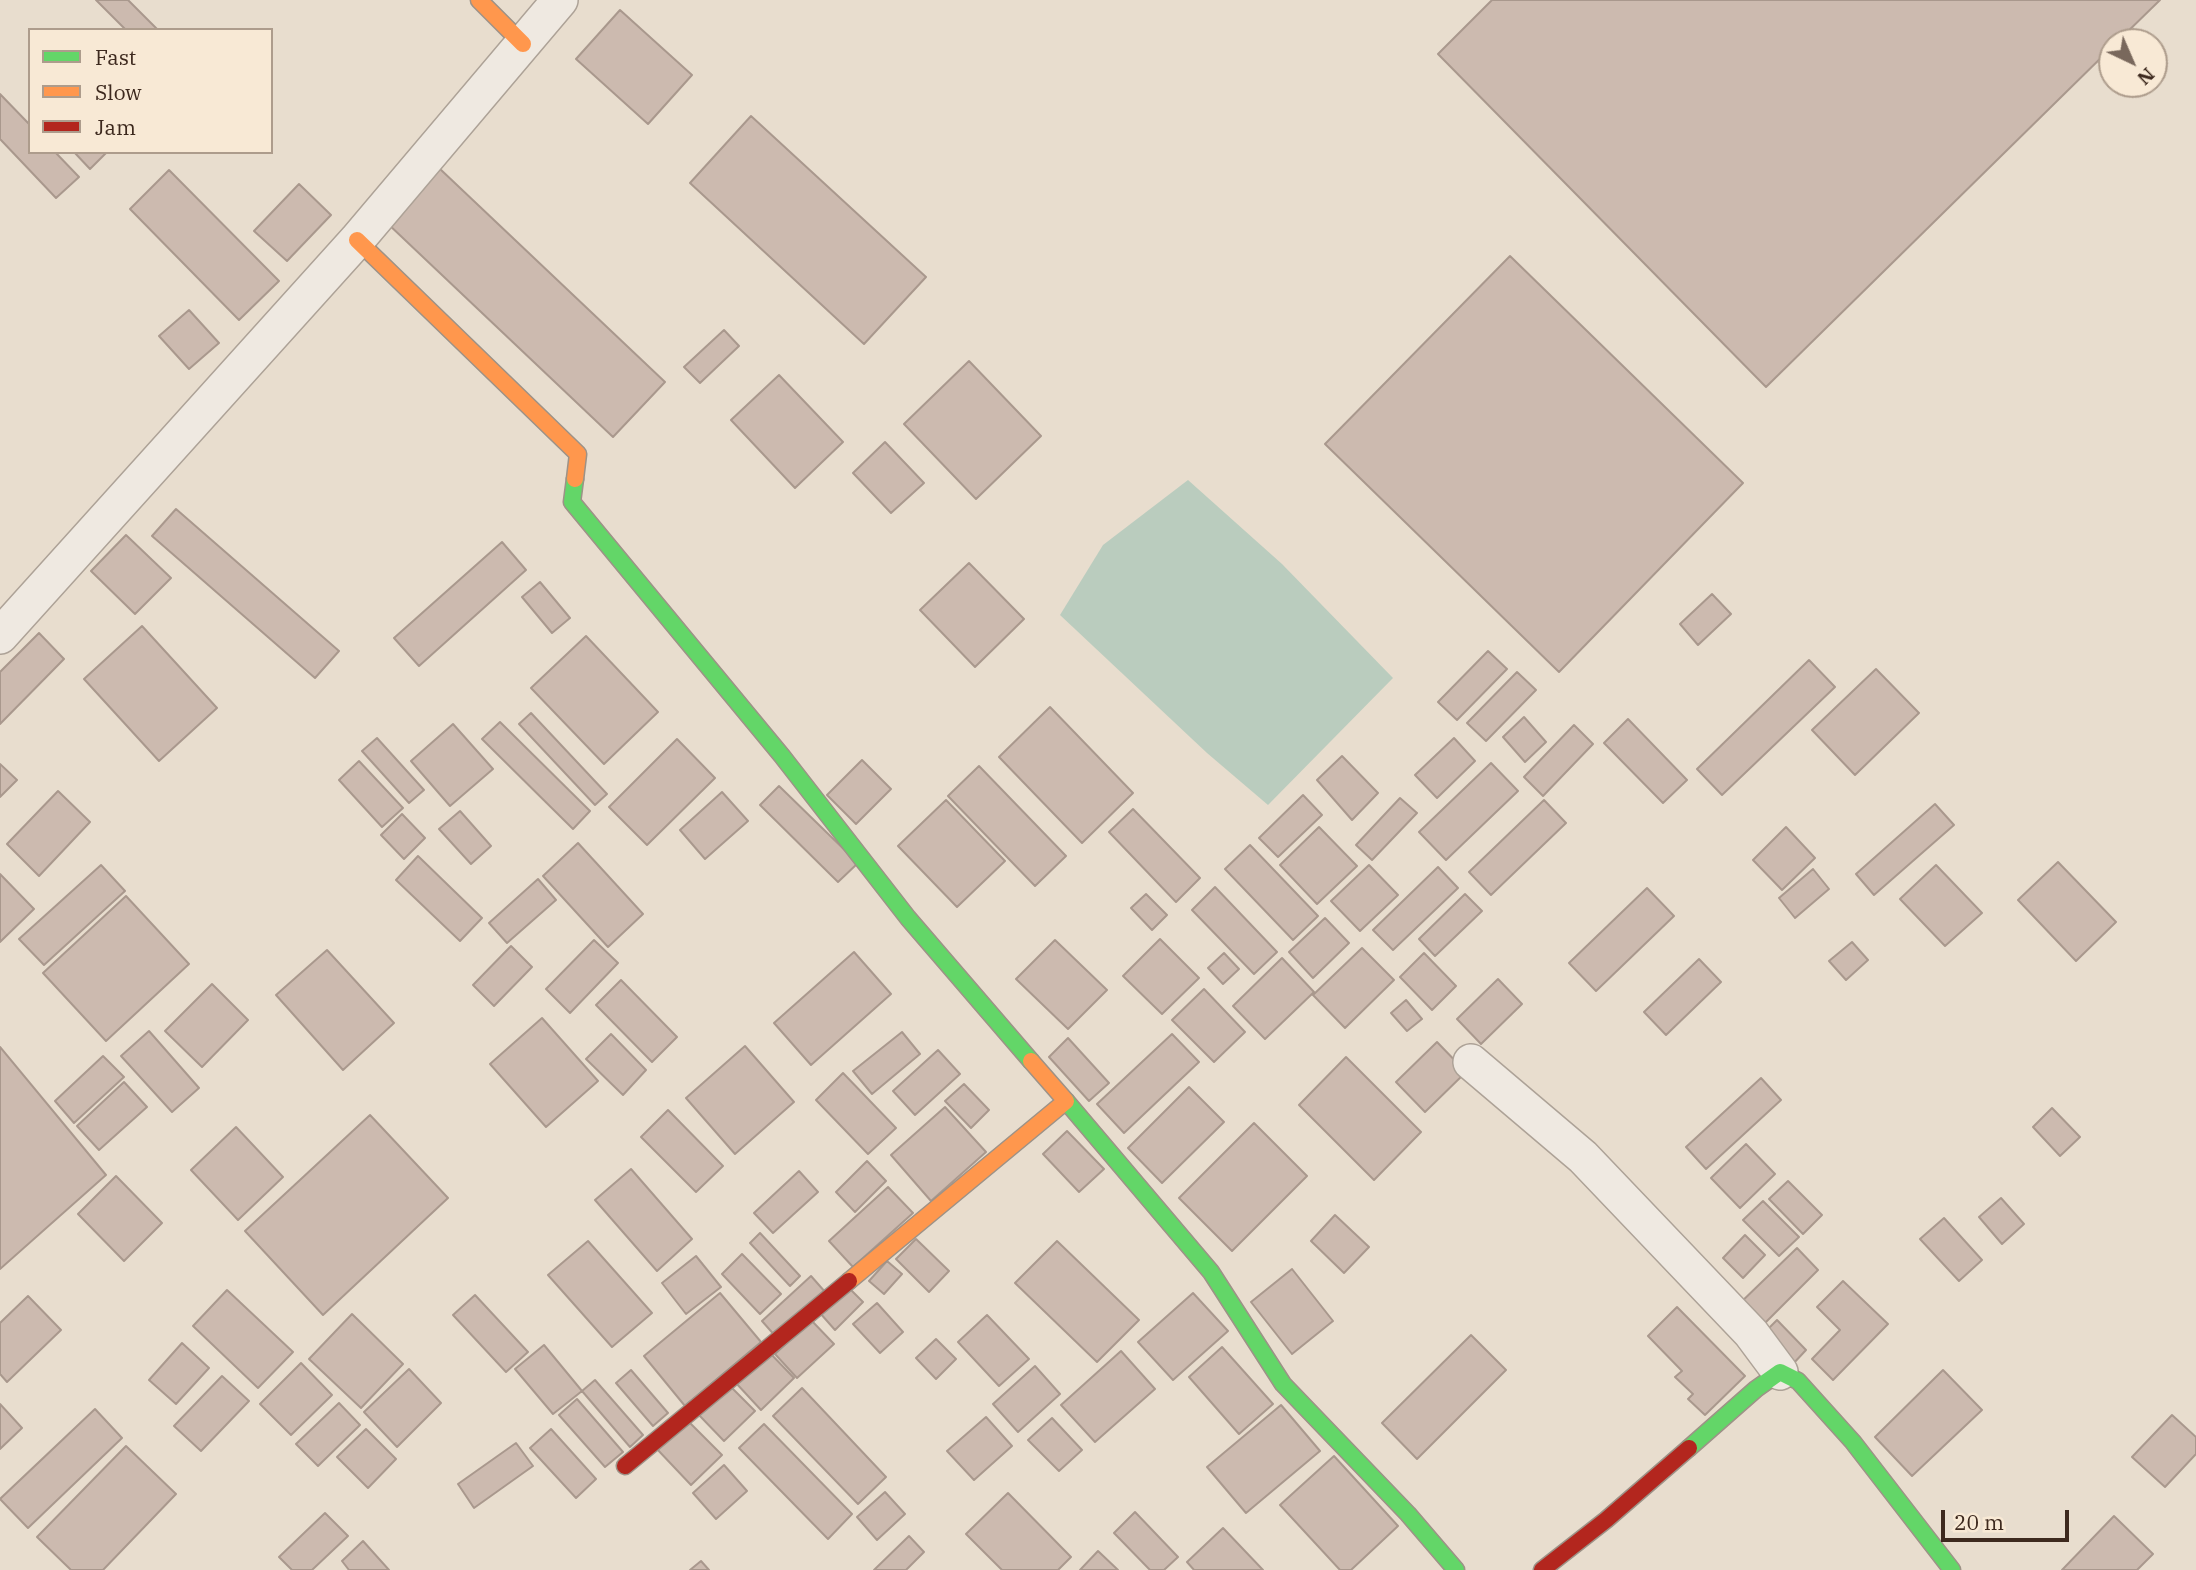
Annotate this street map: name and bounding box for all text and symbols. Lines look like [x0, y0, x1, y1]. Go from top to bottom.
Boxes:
legend [28, 28, 273, 154]
north arrow [2098, 28, 2168, 98]
text: Fast [95, 43, 136, 71]
text: N [2132, 63, 2160, 91]
text: Slow [95, 78, 142, 106]
text: Jam [95, 113, 136, 141]
scale bar [1944, 1496, 2072, 1540]
text: 20 m [1954, 1508, 2004, 1536]

